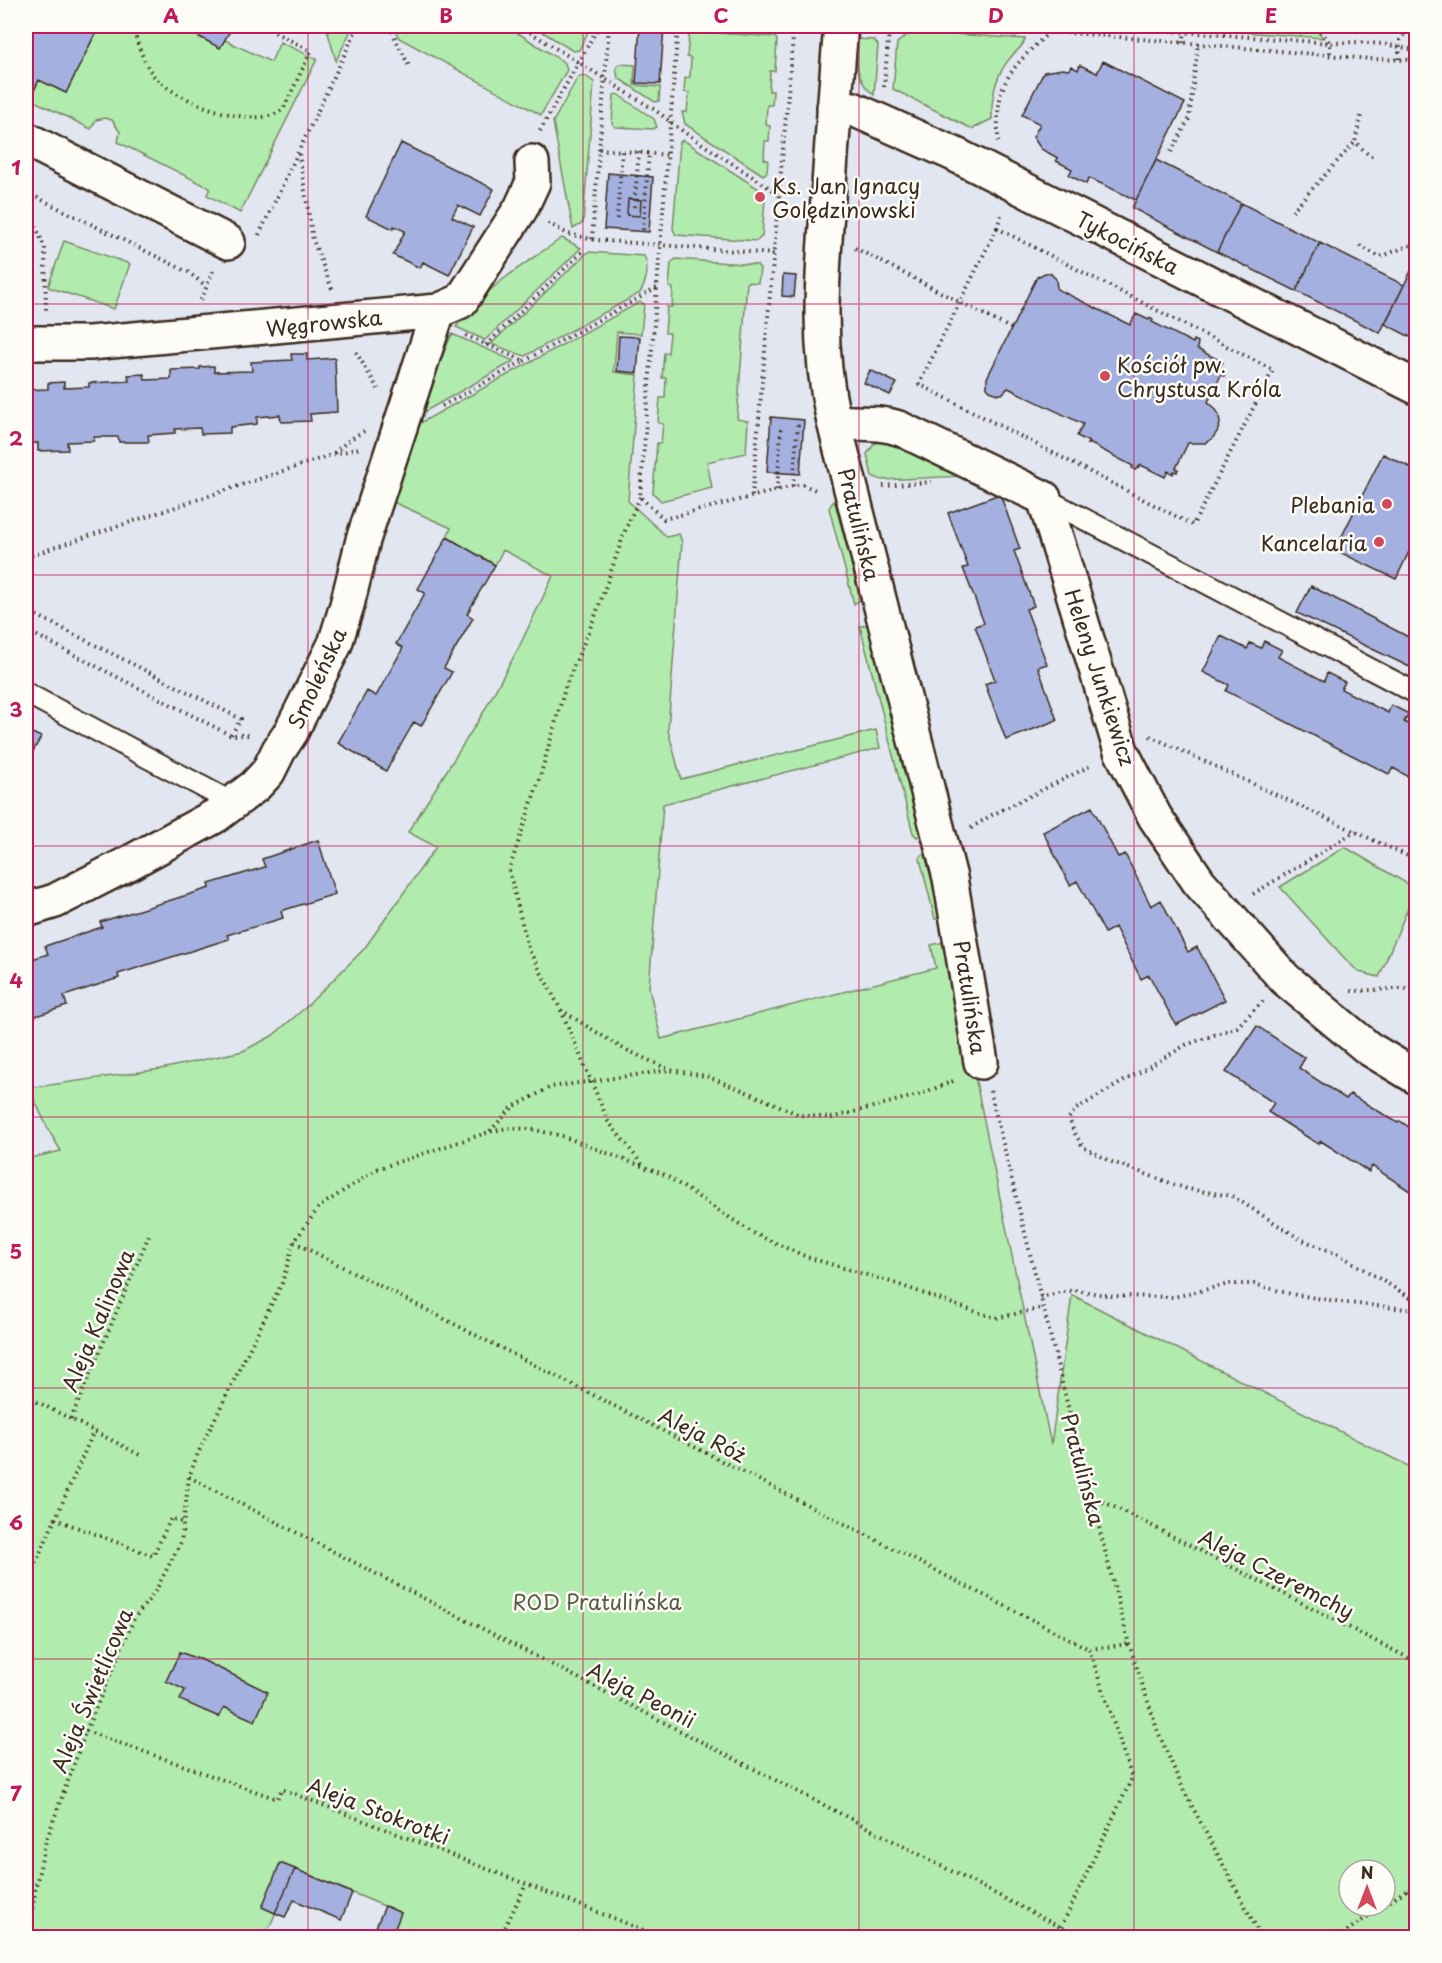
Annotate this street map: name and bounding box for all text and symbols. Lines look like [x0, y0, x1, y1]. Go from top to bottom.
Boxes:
text: A [163, 0, 179, 30]
text: B [439, 0, 453, 30]
text: C [713, 0, 729, 30]
text: D [988, 0, 1004, 30]
text: E [1265, 0, 1277, 30]
text: 1 [11, 152, 21, 182]
place label: Ks. Jan Ignacy Golędzinowski [772, 169, 920, 225]
marker: Ks. Jan Ignacy Golędzinowski [753, 190, 767, 204]
street label: Tykocińska [1071, 202, 1185, 282]
street label: Węgrowska [264, 300, 384, 344]
place label: Kościół pw. Chrystusa Króla [1117, 348, 1281, 404]
marker: Kościół pw. Chrystusa Króla [1098, 369, 1112, 383]
text: 2 [9, 423, 23, 453]
street label: Pratulińska [831, 464, 889, 584]
place label: Plebania [1290, 488, 1375, 520]
marker: Plebania [1380, 497, 1394, 511]
place label: Kancelaria [1261, 526, 1368, 558]
marker: Kancelaria [1372, 535, 1386, 549]
street label: Heleny Junkiewicz [1057, 584, 1145, 770]
street label: Smoleńska [279, 622, 353, 734]
text: 3 [9, 694, 23, 724]
street label: Pratulińska [946, 938, 996, 1056]
text: 4 [9, 965, 23, 995]
text: 5 [10, 1236, 22, 1266]
street label: Aleja Kalinowa [53, 1244, 141, 1396]
street label: Aleja Róż [654, 1398, 752, 1470]
street label: Pratulińska [1054, 1409, 1114, 1529]
text: 6 [9, 1507, 23, 1537]
street label: Aleja Czeremchy [1194, 1520, 1360, 1626]
park label: ROD Pratulińska [512, 1585, 682, 1617]
street label: Aleja Świetlicowa [42, 1603, 140, 1777]
street label: Aleja Peonii [582, 1653, 702, 1735]
street label: Aleja Stokrotki [303, 1768, 455, 1852]
text: 7 [10, 1778, 22, 1808]
north arrow [1337, 1858, 1397, 1918]
text: N [1361, 1860, 1373, 1884]

